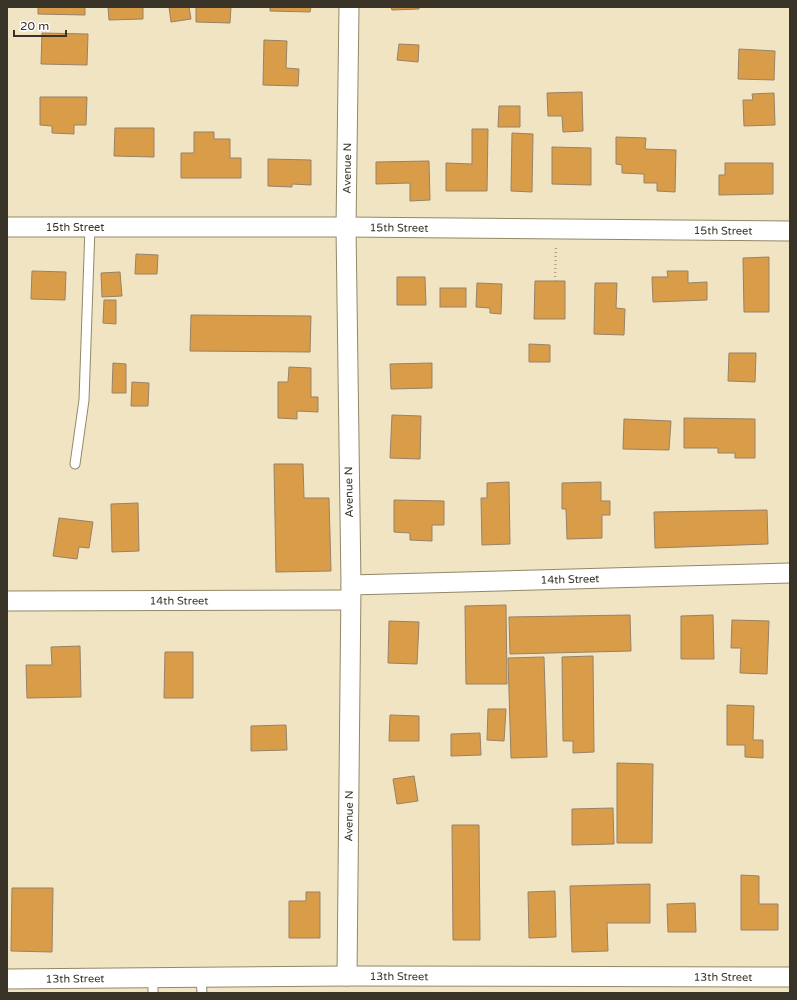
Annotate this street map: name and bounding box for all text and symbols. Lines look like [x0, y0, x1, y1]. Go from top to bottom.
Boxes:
scale bar [14, 12, 66, 38]
text: 20 m [20, 19, 49, 33]
street label: Avenue N [340, 142, 354, 194]
street label: 15th Street [45, 221, 105, 234]
street label: 15th Street [369, 221, 429, 234]
street label: 15th Street [693, 224, 753, 237]
street label: Avenue N [342, 466, 356, 518]
street label: 14th Street [540, 572, 600, 586]
street label: 14th Street [149, 594, 209, 607]
street label: Avenue N [342, 790, 355, 842]
street label: 13th Street [369, 970, 429, 983]
street label: 13th Street [693, 970, 753, 983]
street label: 13th Street [45, 972, 105, 985]

